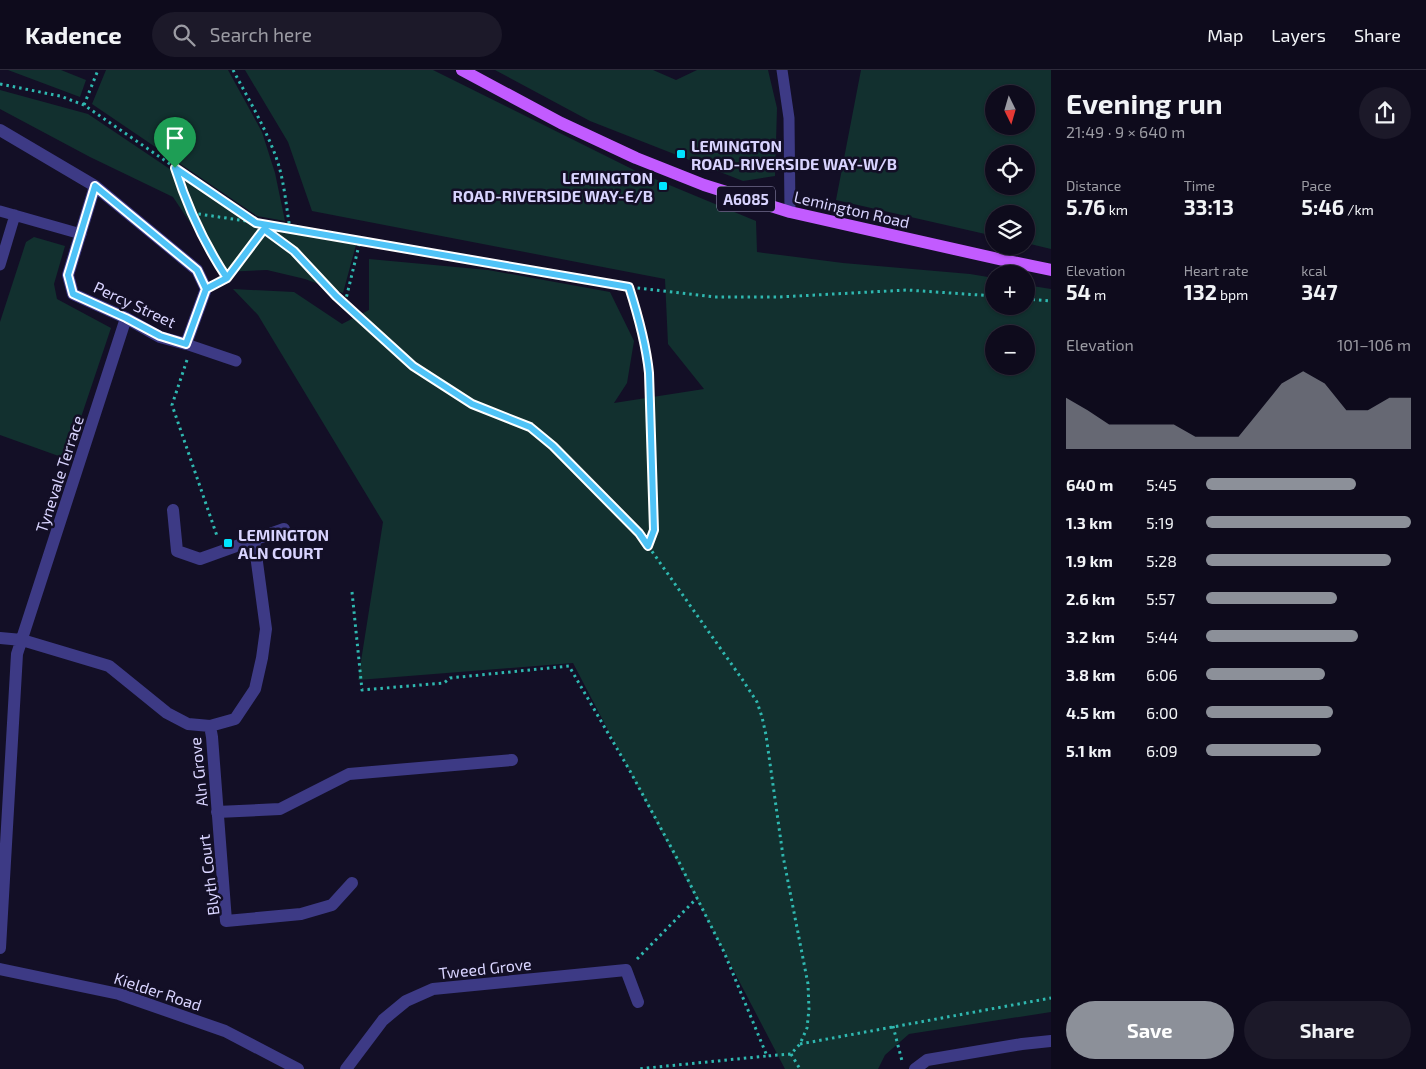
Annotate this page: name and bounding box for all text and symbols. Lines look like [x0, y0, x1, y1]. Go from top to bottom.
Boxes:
search box [152, 12, 502, 57]
text: Kadence [25, 20, 122, 49]
icon: search [170, 21, 198, 49]
text: Search here [210, 23, 312, 46]
text: Map [1207, 24, 1243, 46]
text: Layers [1271, 24, 1326, 46]
text: Share [1354, 24, 1401, 46]
north arrow [985, 85, 1035, 135]
map controls [985, 85, 1035, 375]
text: Evening run [1066, 86, 1223, 120]
button: share [1359, 87, 1411, 139]
pin [154, 117, 196, 168]
text: 21:49 · 9 × 640 m [1066, 122, 1185, 141]
icon: arrive [161, 124, 189, 152]
place label: LEMINGTON ROAD-RIVERSIDE WAY-W/B [691, 136, 897, 173]
button: locate [985, 145, 1035, 195]
marker: LEMINGTON ROAD-RIVERSIDE WAY-W/B [675, 148, 687, 160]
place label: LEMINGTON ROAD-RIVERSIDE WAY-E/B [453, 168, 653, 205]
text: Distance [1066, 177, 1121, 194]
text: Time [1184, 177, 1215, 194]
text: Pace [1301, 177, 1331, 194]
marker: LEMINGTON ROAD-RIVERSIDE WAY-E/B [657, 180, 669, 192]
road number: A6085 [717, 186, 775, 212]
street label: Lemington Road [792, 186, 912, 232]
text: 5.76 [1066, 194, 1106, 219]
text: 33:13 [1184, 194, 1234, 219]
text: 5:46 [1301, 194, 1344, 219]
text: km [1106, 201, 1128, 218]
text: /km [1344, 201, 1374, 218]
button: layers [985, 205, 1035, 255]
text: Elevation [1066, 262, 1125, 279]
text: Heart rate [1184, 262, 1248, 279]
text: kcal [1301, 262, 1327, 279]
button: + [985, 265, 1035, 315]
street label: Percy Street [91, 277, 179, 331]
text: 54 [1066, 279, 1091, 304]
text: 132 [1184, 279, 1217, 304]
text: 347 [1301, 279, 1338, 304]
text: m [1091, 286, 1106, 303]
text: bpm [1217, 286, 1248, 303]
button: − [985, 325, 1035, 375]
text: Elevation [1066, 335, 1134, 354]
text: 101–106 m [1337, 335, 1411, 354]
street label: Tynevale Terrace [31, 413, 87, 535]
text: 640 m [1066, 475, 1113, 494]
text: 5:45 [1146, 475, 1177, 494]
text: 1.3 km [1066, 513, 1112, 532]
text: 5:19 [1146, 513, 1174, 532]
place label: LEMINGTON ALN COURT [238, 525, 329, 562]
marker: LEMINGTON ALN COURT [222, 537, 234, 549]
text: 1.9 km [1066, 551, 1113, 570]
text: 5:28 [1146, 551, 1177, 570]
text: 2.6 km [1066, 589, 1115, 608]
text: 5:57 [1146, 589, 1175, 608]
text: 3.2 km [1066, 627, 1115, 646]
text: 5:44 [1146, 627, 1178, 646]
text: 3.8 km [1066, 665, 1115, 684]
text: 6:06 [1146, 665, 1178, 684]
text: 4.5 km [1066, 703, 1115, 722]
text: 6:00 [1146, 703, 1178, 722]
street label: Aln Grove [185, 736, 211, 808]
text: 5.1 km [1066, 741, 1111, 760]
text: 6:09 [1146, 741, 1178, 760]
street label: Blyth Court [194, 833, 222, 917]
street label: Tweed Grove [438, 954, 532, 982]
street label: Kielder Road [112, 968, 204, 1014]
button: Save [1066, 1001, 1234, 1059]
button: Share [1244, 1001, 1411, 1059]

